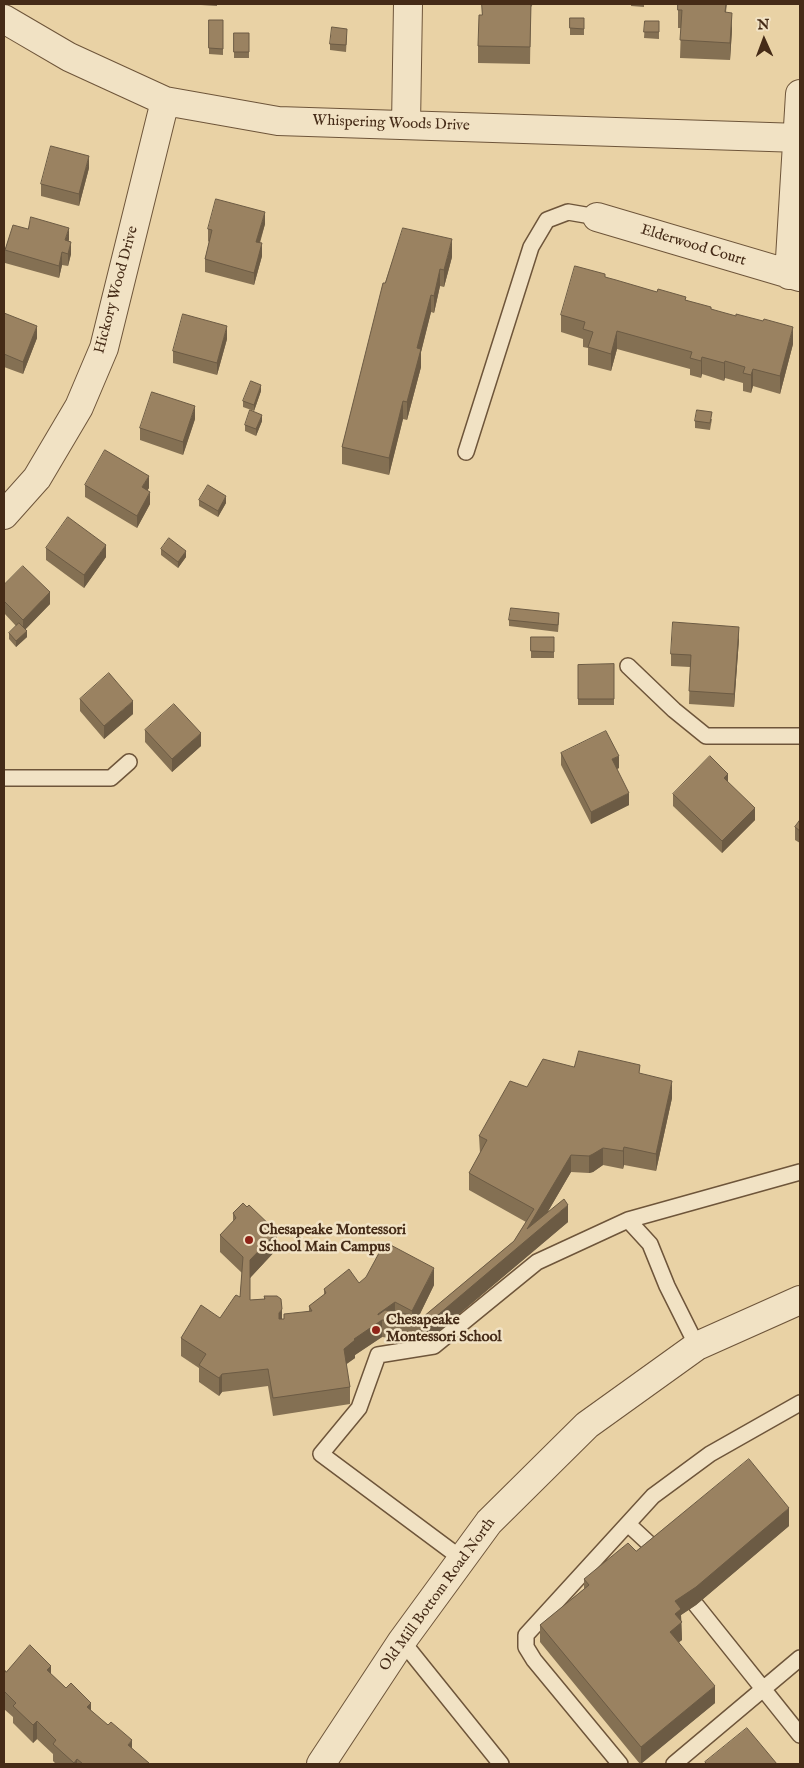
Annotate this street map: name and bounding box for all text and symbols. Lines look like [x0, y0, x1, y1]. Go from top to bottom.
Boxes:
north arrow [739, 15, 789, 65]
text: N [757, 16, 770, 34]
street label: Whispering Woods Drive [312, 112, 470, 136]
street label: Elderwood Court [638, 221, 748, 271]
street label: Hickory Wood Drive [91, 224, 143, 356]
place label: Chesapeake Montessori School Main Campus [259, 1222, 406, 1257]
marker: Chesapeake Montessori School Main Campus [243, 1234, 255, 1246]
place label: Chesapeake Montessori School [386, 1312, 502, 1347]
marker: Chesapeake Montessori School [370, 1324, 382, 1336]
street label: Old Mill Bottom Road North [376, 1515, 500, 1675]

